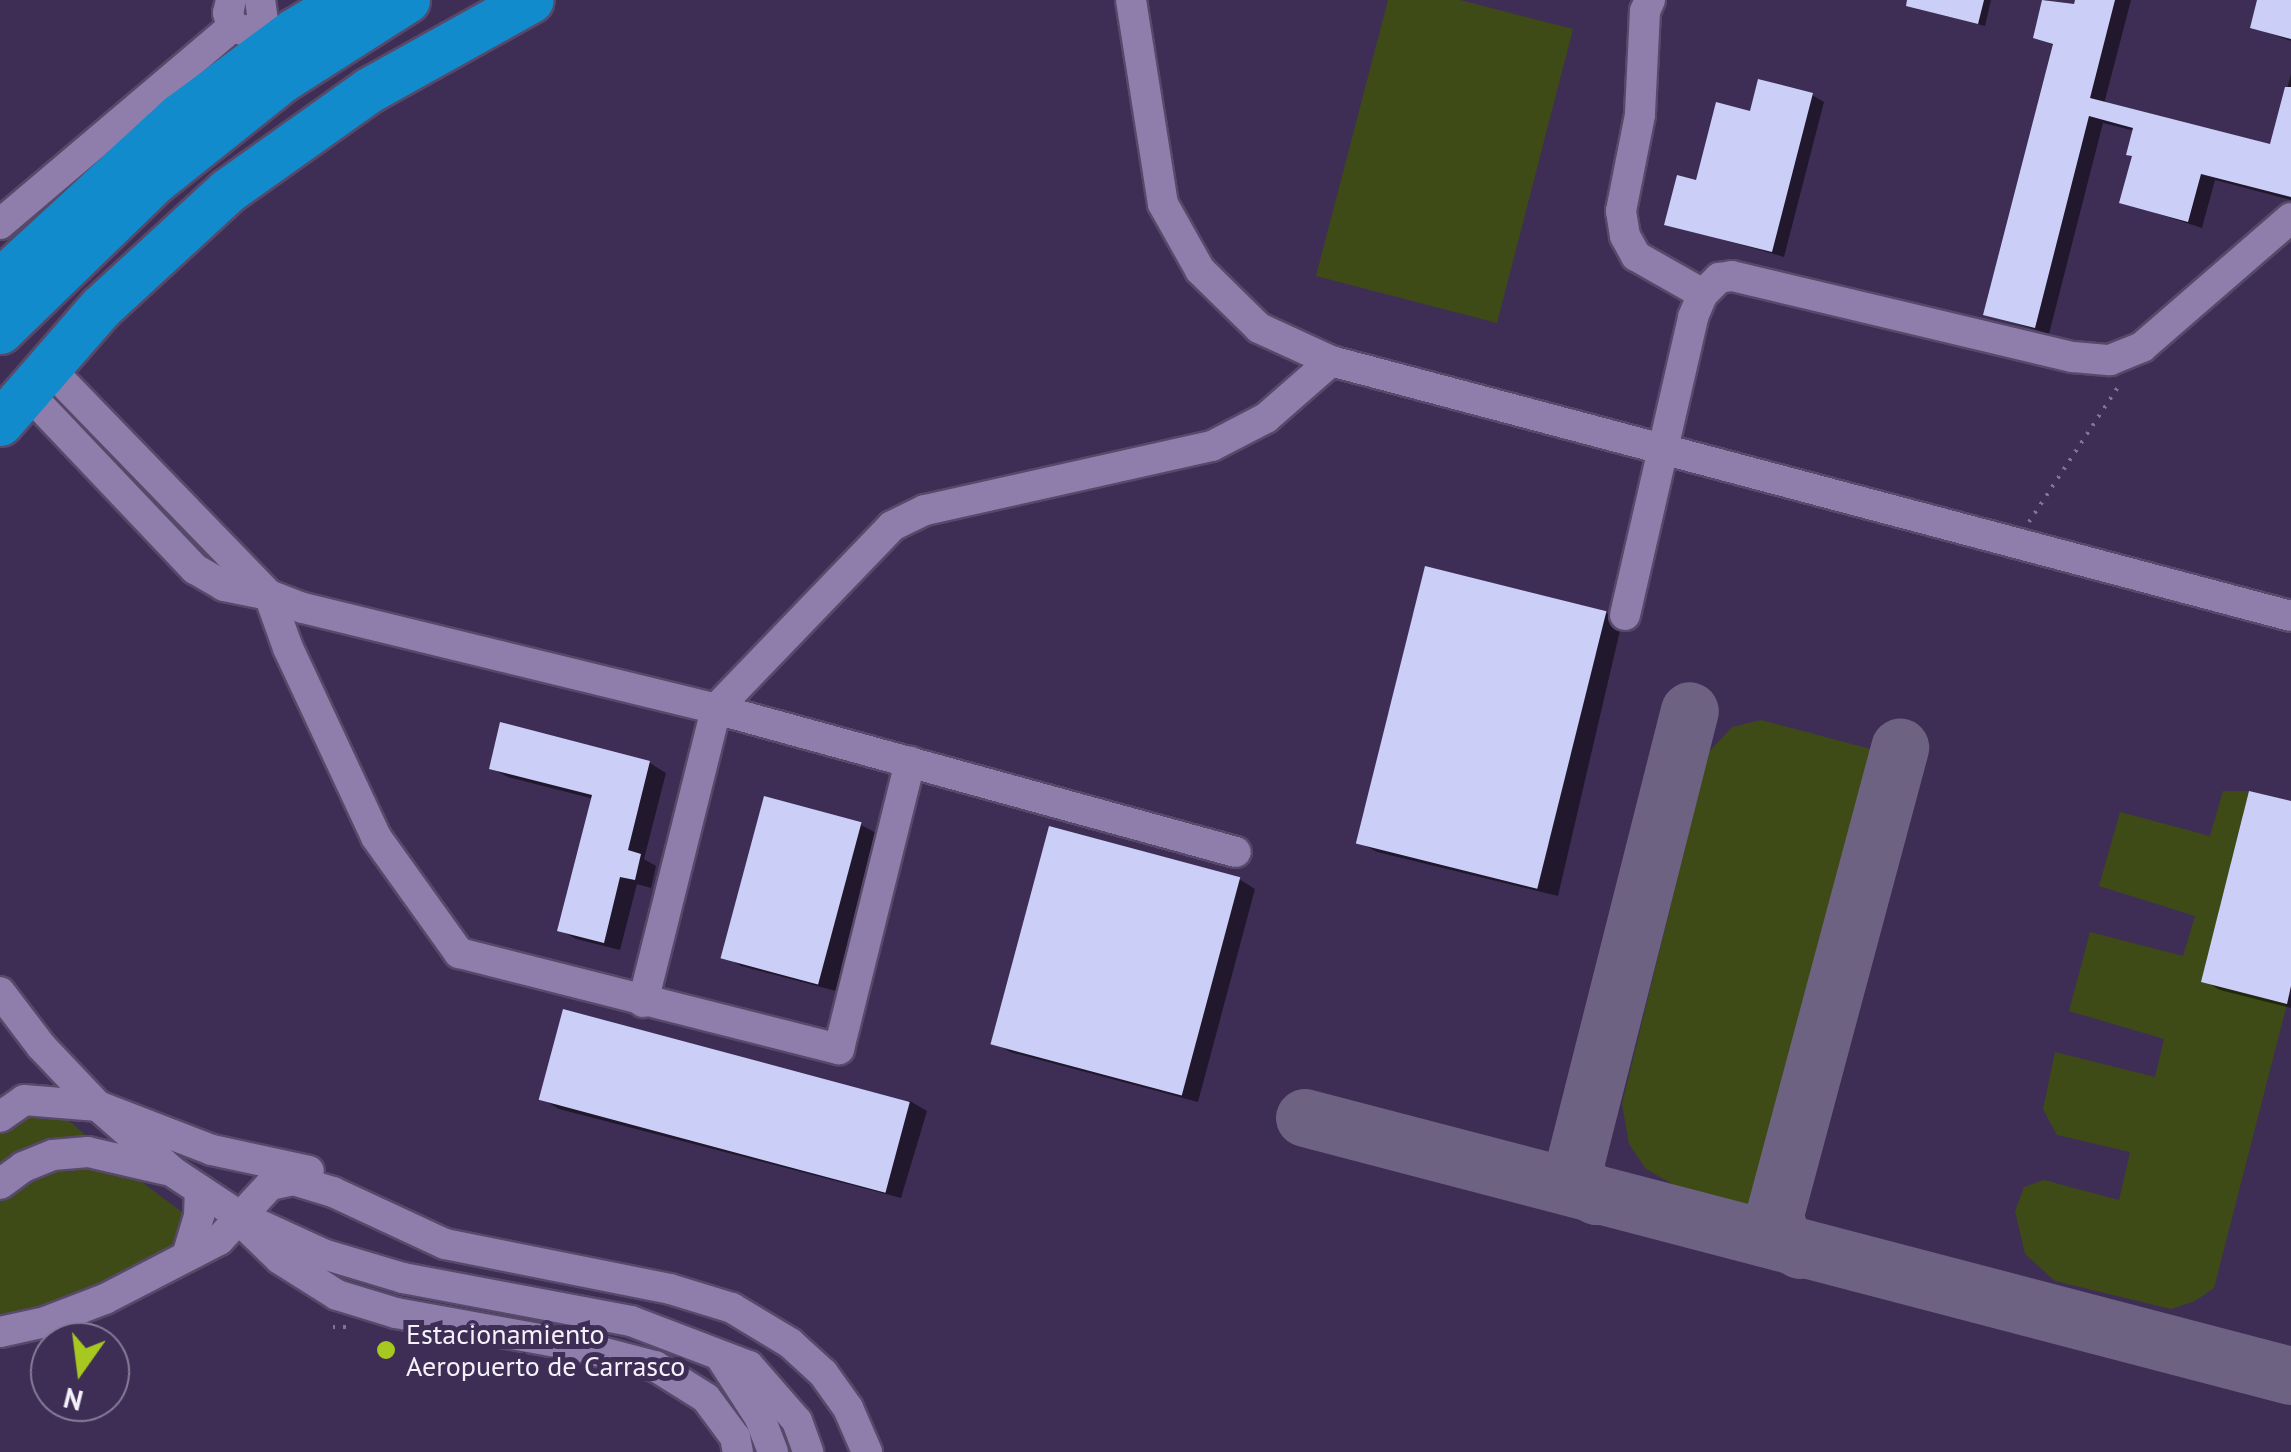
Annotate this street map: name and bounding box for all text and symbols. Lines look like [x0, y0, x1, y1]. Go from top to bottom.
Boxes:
place label: Estacionamiento Aeropuerto de Carrasco [406, 1317, 685, 1383]
north arrow [30, 1322, 130, 1422]
marker: Estacionamiento Aeropuerto de Carrasco [375, 1339, 397, 1361]
text: N [60, 1379, 87, 1420]

